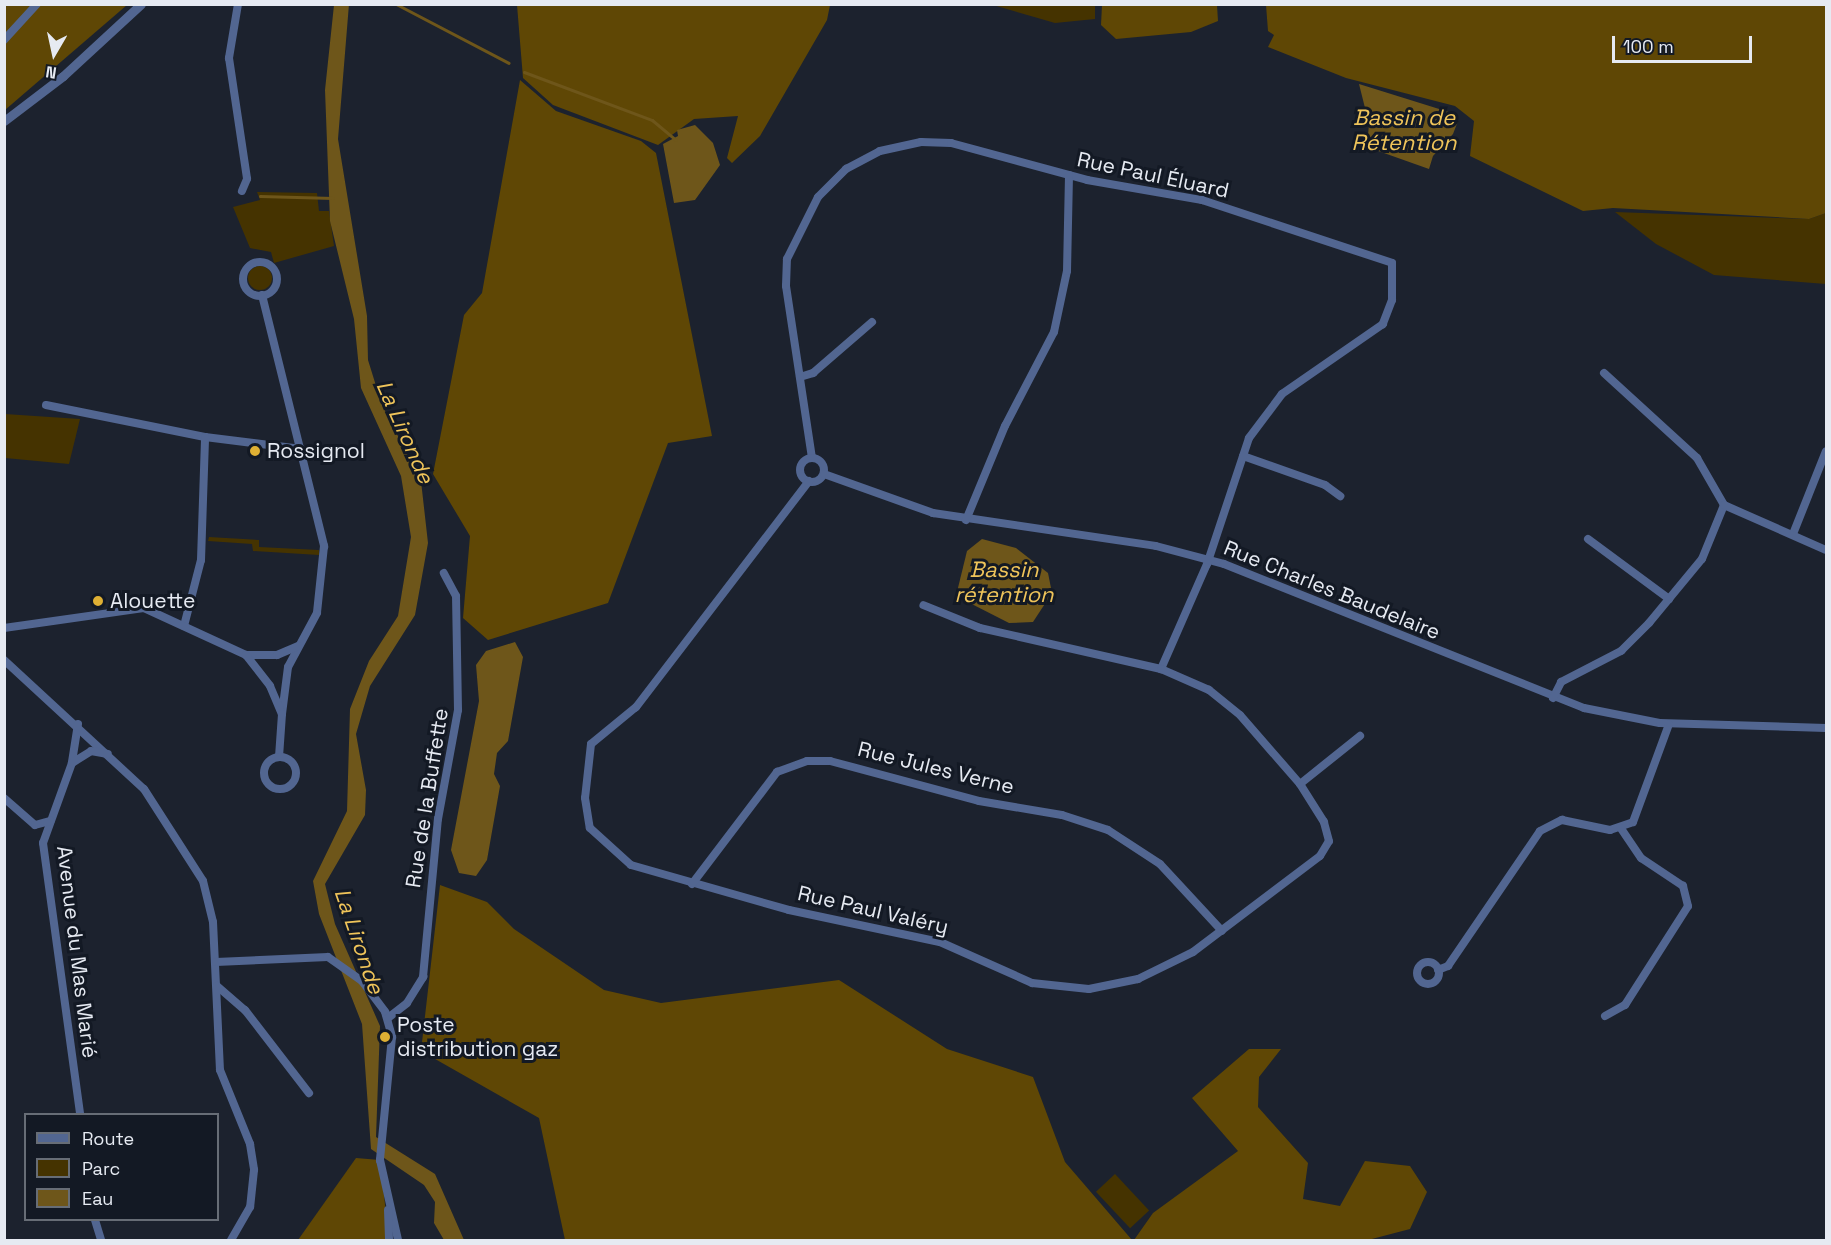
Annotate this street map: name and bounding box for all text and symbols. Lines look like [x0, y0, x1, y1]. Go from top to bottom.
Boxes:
north arrow [24, 24, 84, 84]
scale bar [1615, 24, 1754, 62]
text: 100 m [1623, 35, 1674, 58]
text: N [44, 61, 58, 83]
water label: Bassin de Rétention [1352, 104, 1456, 156]
street label: Rue Paul Éluard [1075, 147, 1231, 203]
water label: La Lironde [371, 376, 439, 488]
place label: Rossignol [267, 438, 365, 464]
marker: Rossignol [248, 444, 262, 458]
street label: Rue Charles Baudelaire [1220, 535, 1444, 645]
water label: Bassin rétention [954, 556, 1054, 608]
place label: Alouette [110, 588, 195, 614]
marker: Alouette [91, 594, 105, 608]
street label: Rue de la Buffette [400, 706, 454, 890]
street label: Rue Jules Verne [855, 736, 1017, 800]
street label: Avenue du Mas Marié [51, 844, 103, 1060]
street label: Rue Paul Valéry [795, 880, 951, 940]
water label: La Lironde [329, 885, 389, 997]
place label: Poste distribution gaz [397, 1012, 558, 1062]
marker: Poste distribution gaz [378, 1030, 392, 1044]
legend [24, 1113, 219, 1221]
text: Route [82, 1127, 134, 1150]
text: Parc [82, 1157, 120, 1180]
text: Eau [82, 1187, 113, 1210]

